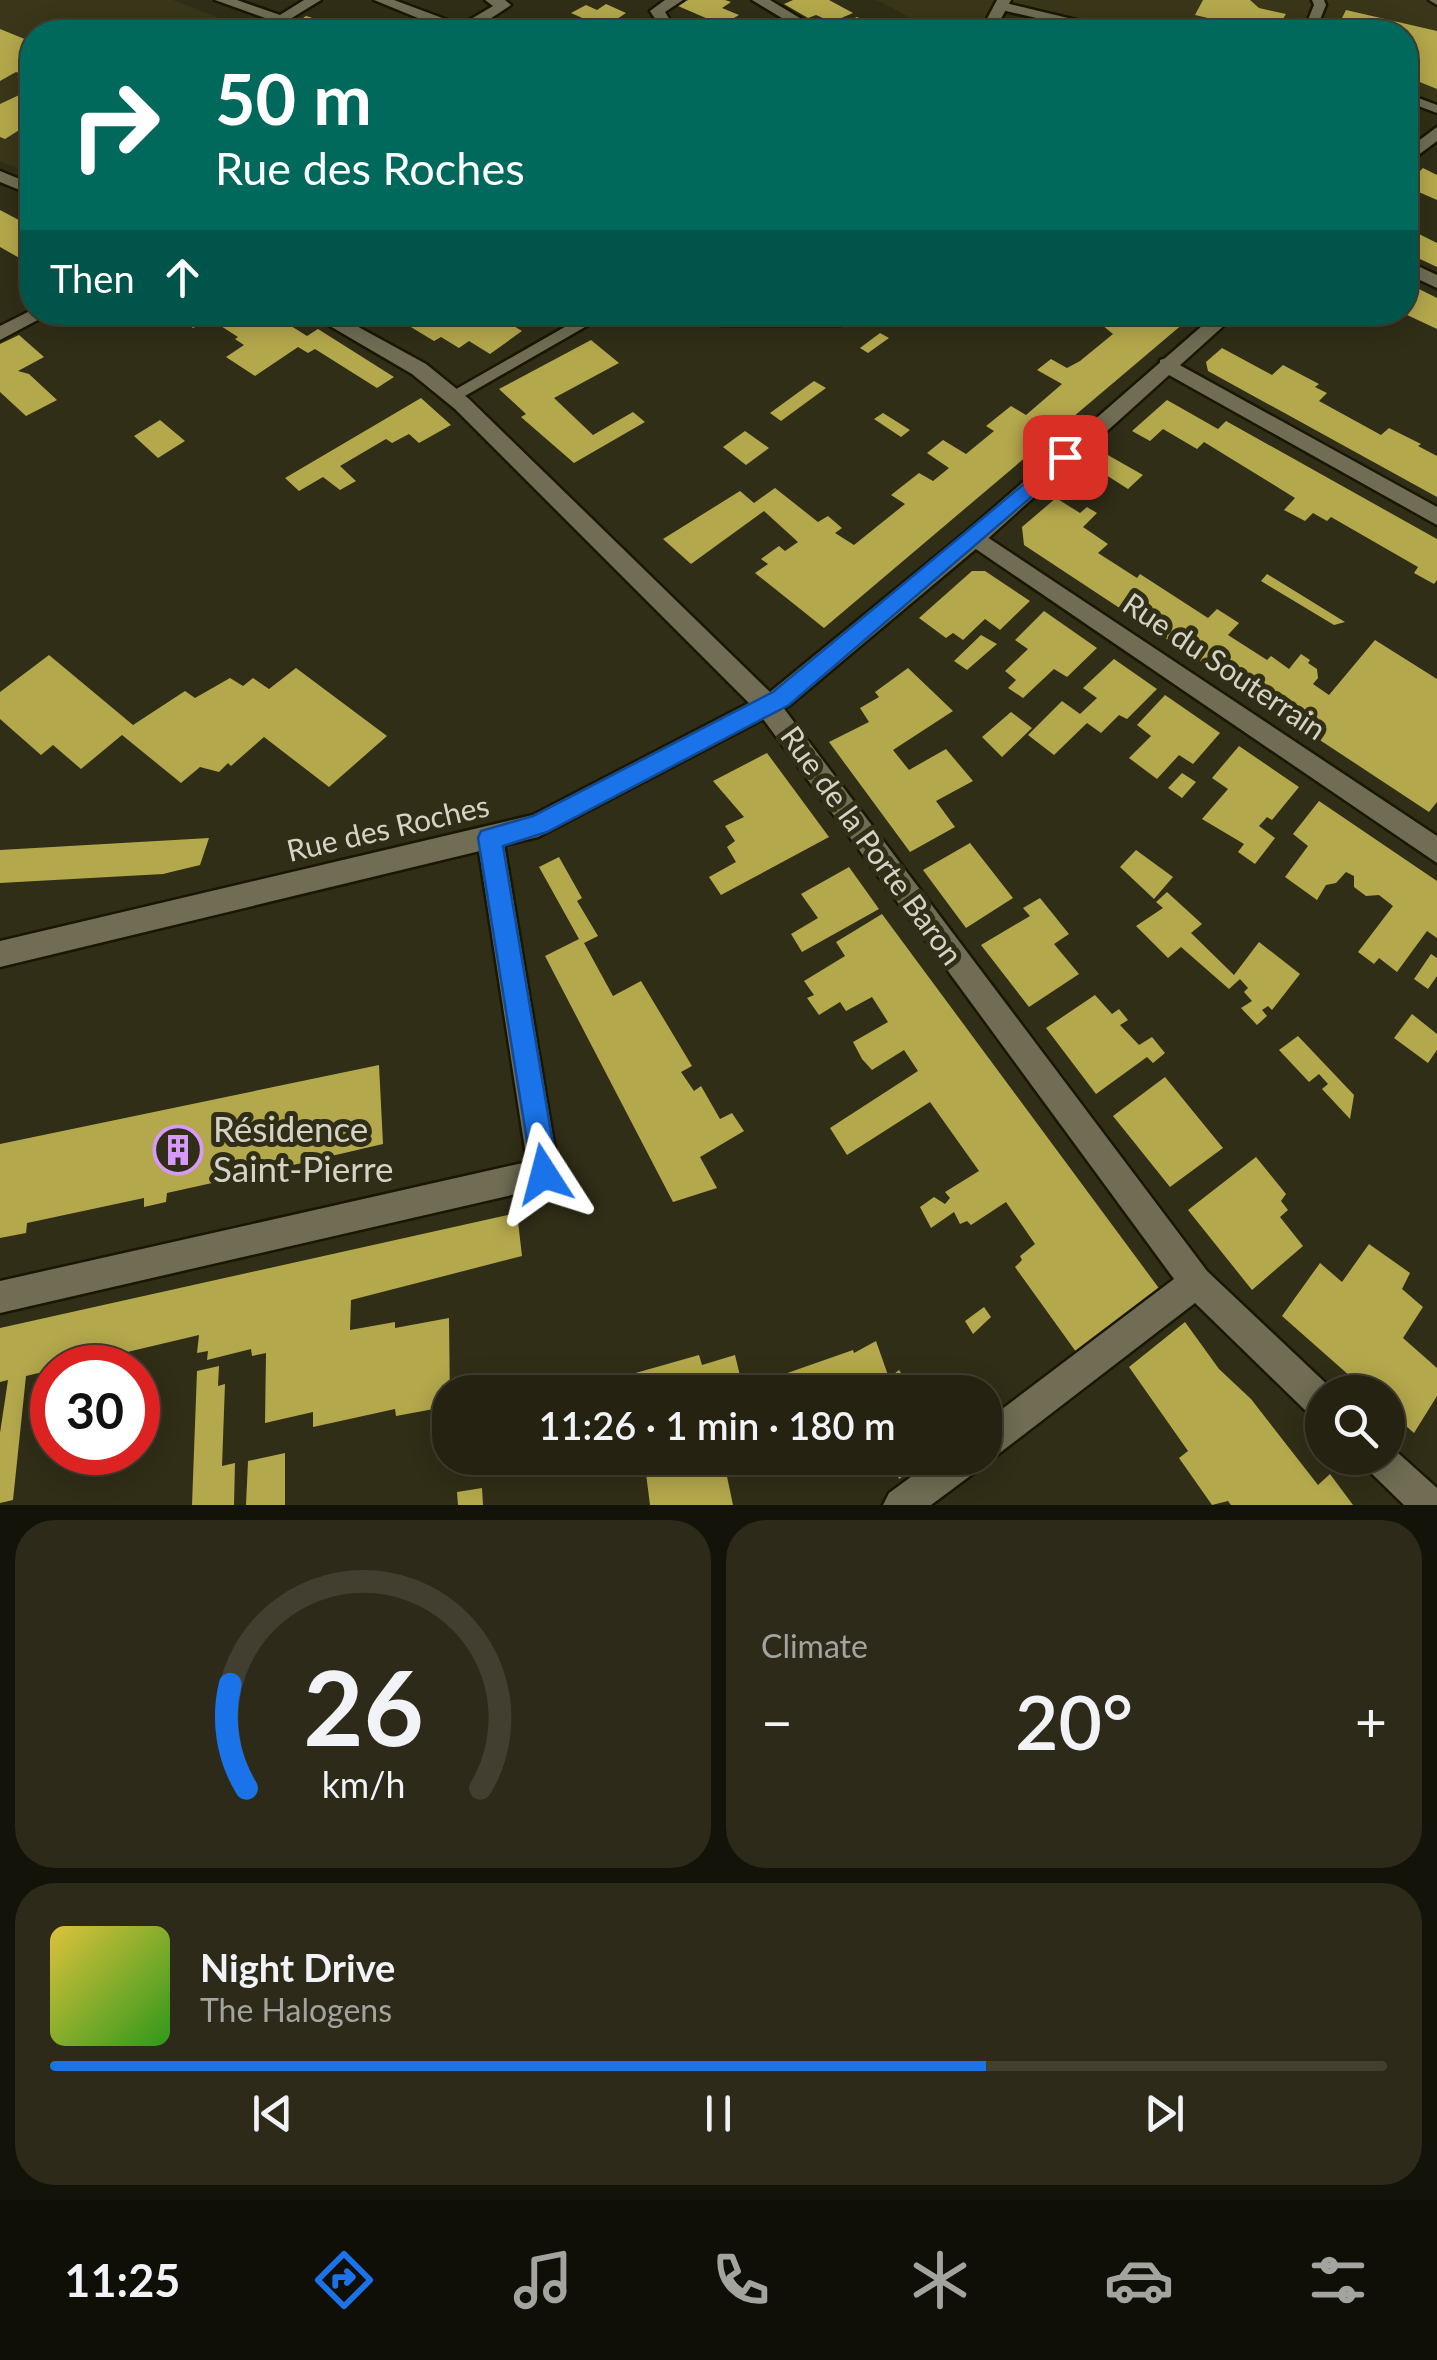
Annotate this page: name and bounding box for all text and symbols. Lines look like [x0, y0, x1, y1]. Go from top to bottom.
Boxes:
text: 50 m [215, 56, 372, 140]
icon: right [50, 60, 180, 190]
text: Rue des Roches [215, 141, 525, 195]
icon: ahead [155, 250, 210, 305]
text: Then [50, 255, 135, 301]
pin [1023, 415, 1108, 500]
icon: arrive [1038, 430, 1093, 485]
street label: Rue du Souterrain [1117, 584, 1333, 746]
street label: Rue de la Porte Baron [774, 719, 971, 971]
street label: Rue des Roches [283, 786, 492, 868]
place label: Résidence Saint-Pierre [213, 1107, 393, 1189]
position arrow [492, 1122, 596, 1226]
building icon: Résidence Saint-Pierre [152, 1124, 204, 1176]
speed limit sign: 30 [30, 1345, 160, 1475]
map controls [1305, 1375, 1405, 1475]
button: search [1305, 1375, 1405, 1475]
text: 11:26 · 1 min · 180 m [539, 1402, 895, 1448]
text: Climate [761, 1626, 868, 1665]
text: 26 [303, 1643, 423, 1768]
text: 20° [1015, 1676, 1133, 1766]
text: − [761, 1688, 793, 1754]
text: + [1355, 1688, 1387, 1754]
text: km/h [321, 1763, 405, 1806]
text: Night Drive [200, 1944, 395, 1990]
text: The Halogens [200, 1990, 392, 2029]
icon: previous [245, 2086, 300, 2141]
icon: pause [691, 2086, 746, 2141]
icon: next [1137, 2086, 1192, 2141]
icon: directions [309, 2245, 379, 2315]
icon: music [508, 2245, 578, 2315]
icon: phone [706, 2245, 776, 2315]
icon: climate [905, 2245, 975, 2315]
icon: car [1104, 2245, 1174, 2315]
icon: filters [1303, 2245, 1373, 2315]
text: 11:25 [64, 2253, 180, 2307]

